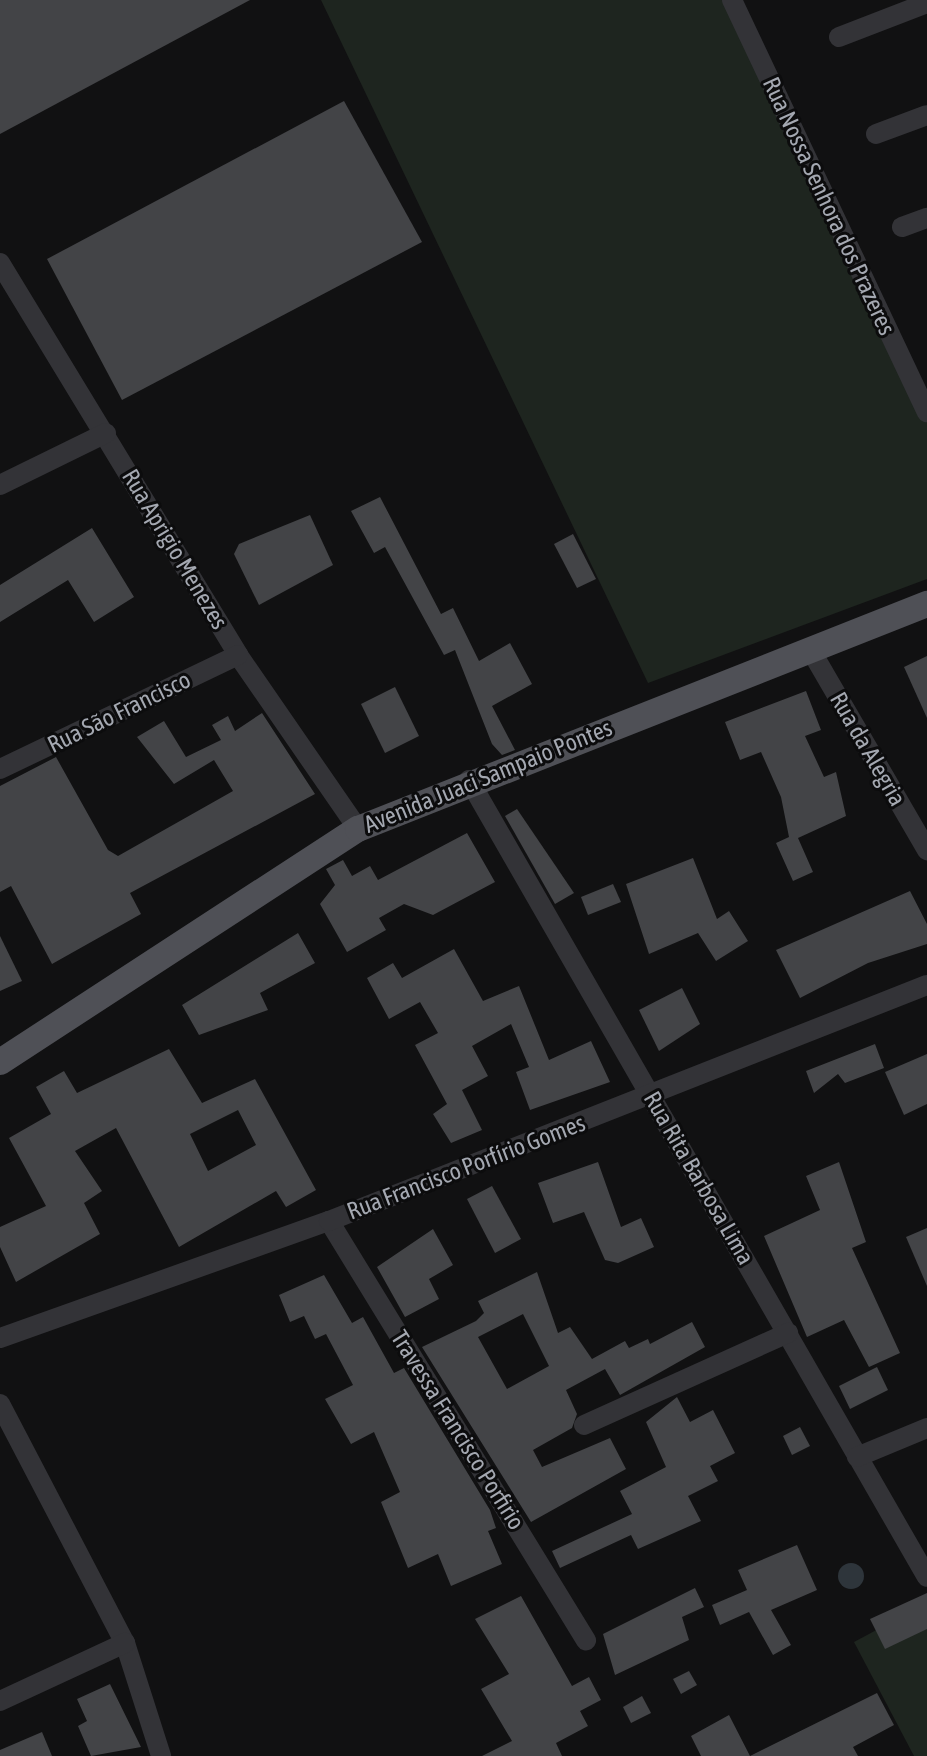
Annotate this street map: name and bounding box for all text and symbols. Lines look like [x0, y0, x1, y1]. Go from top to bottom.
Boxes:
street label: Rua Nossa Senhora dos Prazeres [757, 73, 901, 339]
street label: Rua Aprigio Menezes [116, 464, 234, 634]
street label: Rua São Francisco [43, 665, 195, 759]
street label: Rua da Alegria [824, 687, 912, 811]
street label: Avenida Juaci Sampaio Pontes [360, 713, 616, 839]
street label: Rua Rita Barbosa Lima [638, 1086, 760, 1270]
street label: Rua Francisco Porfírio Gomes [343, 1108, 589, 1226]
street label: Travessa Francisco Porfirio [385, 1325, 531, 1535]

